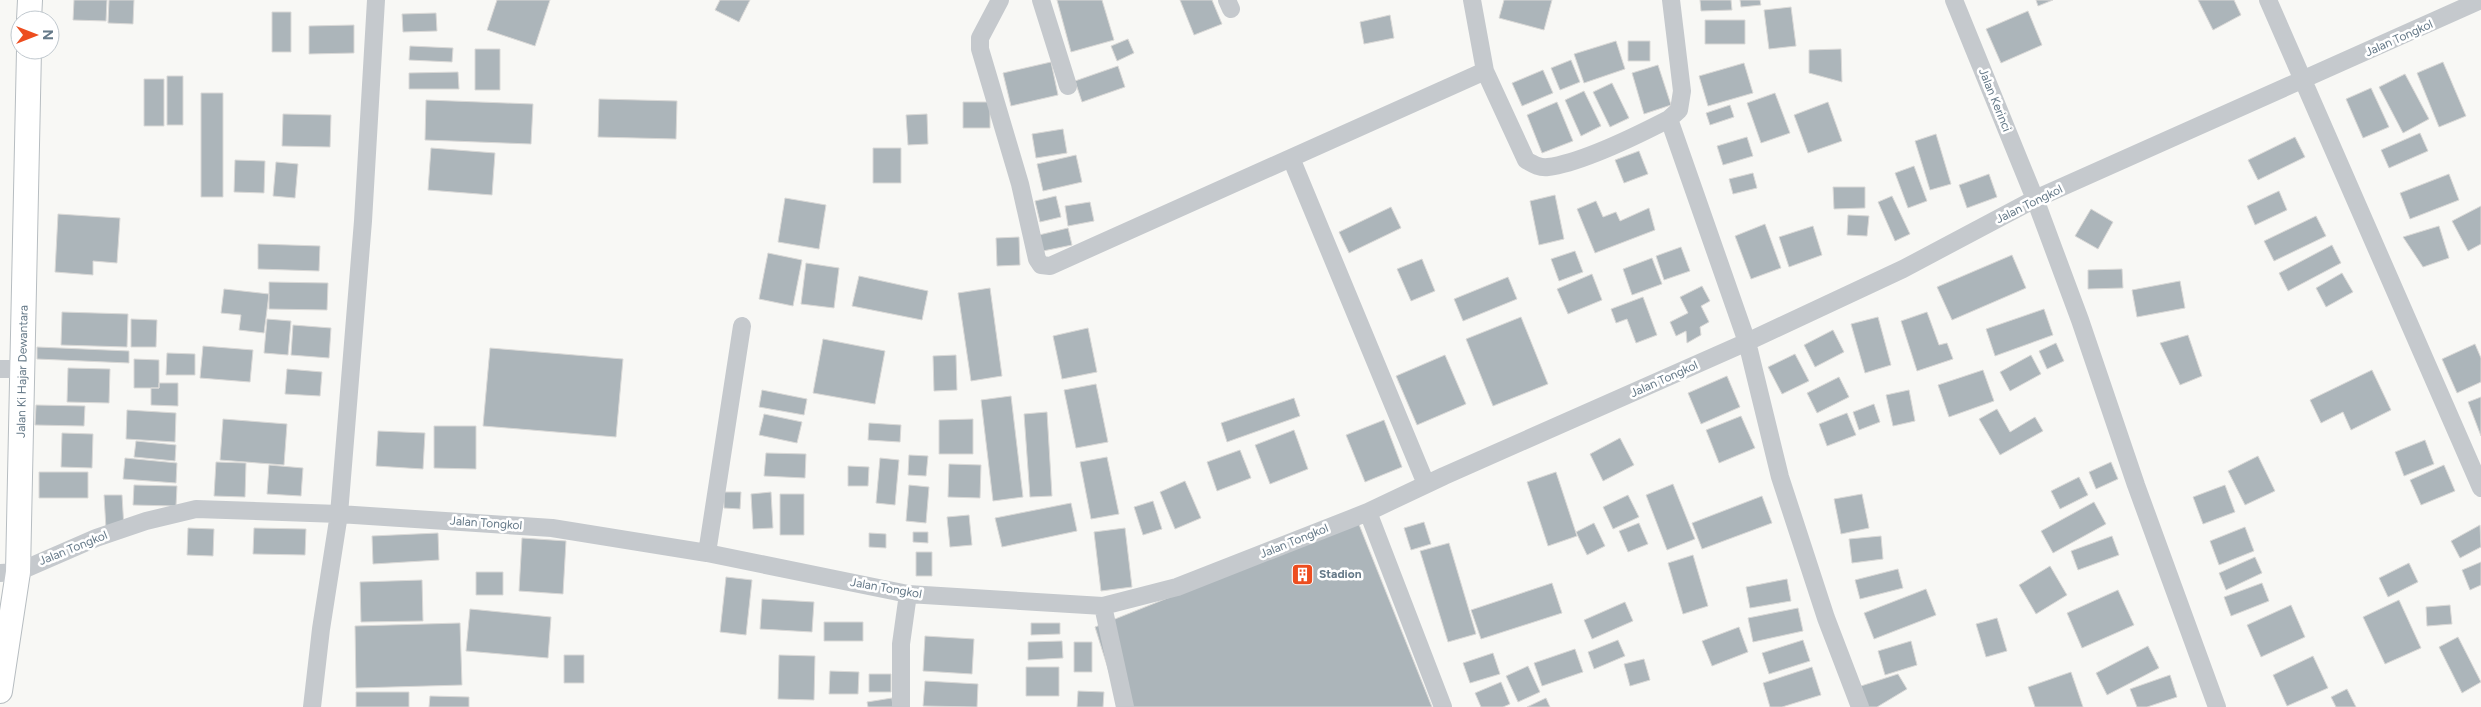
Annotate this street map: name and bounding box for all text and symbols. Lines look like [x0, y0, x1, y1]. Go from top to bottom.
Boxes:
north arrow [10, 10, 60, 60]
street label: Jalan Tongkol [2363, 17, 2435, 59]
text: N [39, 30, 56, 40]
street label: Jalan Kerinci [1976, 66, 2014, 134]
street label: Jalan Tongkol [1993, 182, 2065, 226]
street label: Jalan Ki Hajar Dewantara [14, 305, 31, 438]
street label: Jalan Tongkol [1628, 358, 1700, 400]
street label: Jalan Tongkol [449, 513, 523, 533]
street label: Jalan Tongkol [1258, 521, 1330, 561]
street label: Jalan Tongkol [37, 528, 109, 568]
building icon: Stadion [1291, 562, 1315, 586]
place label: Stadion [1319, 567, 1362, 581]
street label: Jalan Tongkol [849, 575, 923, 601]

